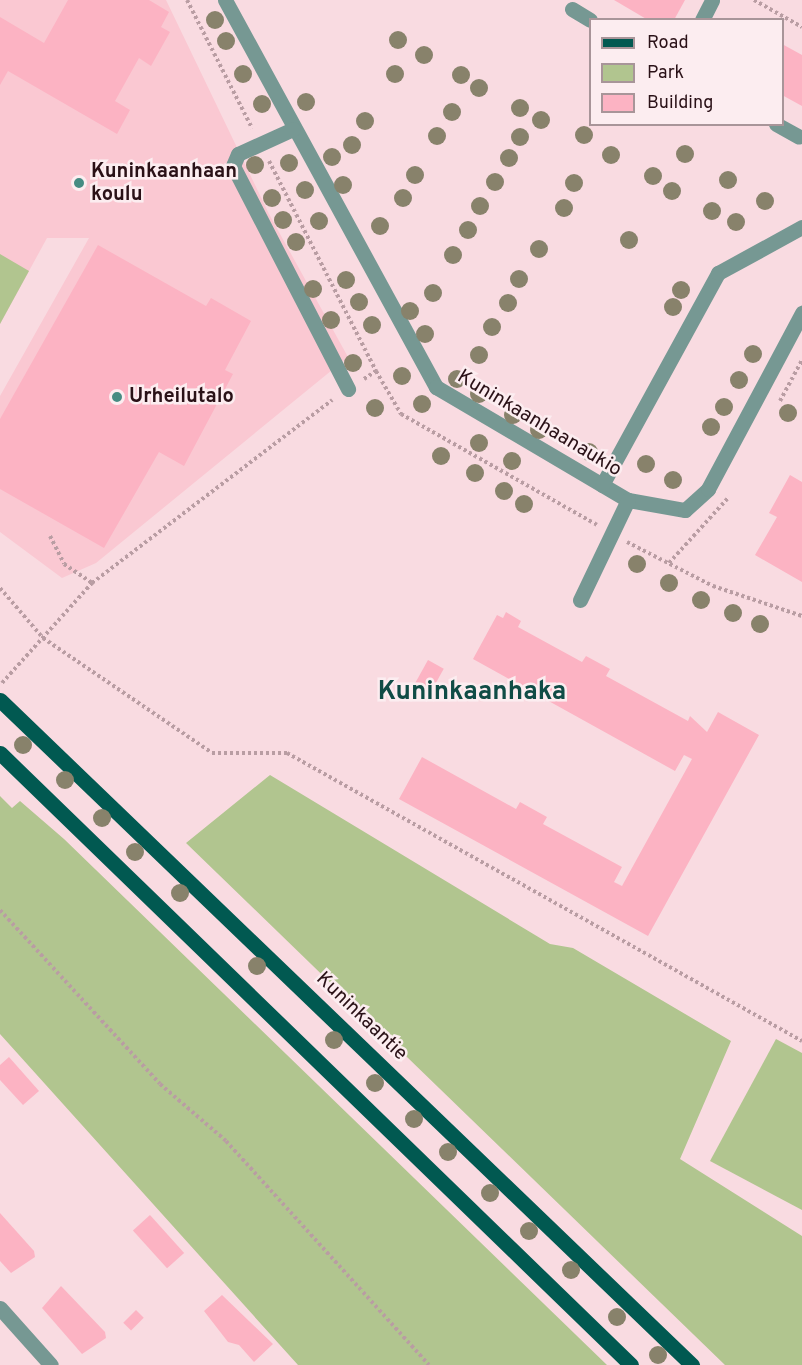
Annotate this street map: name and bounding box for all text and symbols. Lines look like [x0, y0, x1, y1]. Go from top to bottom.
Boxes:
legend [589, 18, 784, 126]
text: Road [647, 32, 689, 55]
text: Park [647, 62, 684, 85]
text: Building [647, 92, 713, 115]
place label: Kuninkaanhaan koulu [91, 160, 237, 207]
marker: Kuninkaanhaan koulu [72, 176, 86, 190]
street label: Kuninkaanhaanaukio [452, 365, 626, 483]
place label: Urheilutalo [129, 385, 234, 409]
marker: Urheilutalo [110, 390, 124, 404]
district label: Kuninkaanhaka [378, 677, 566, 709]
street label: Kuninkaantie [310, 968, 412, 1066]

